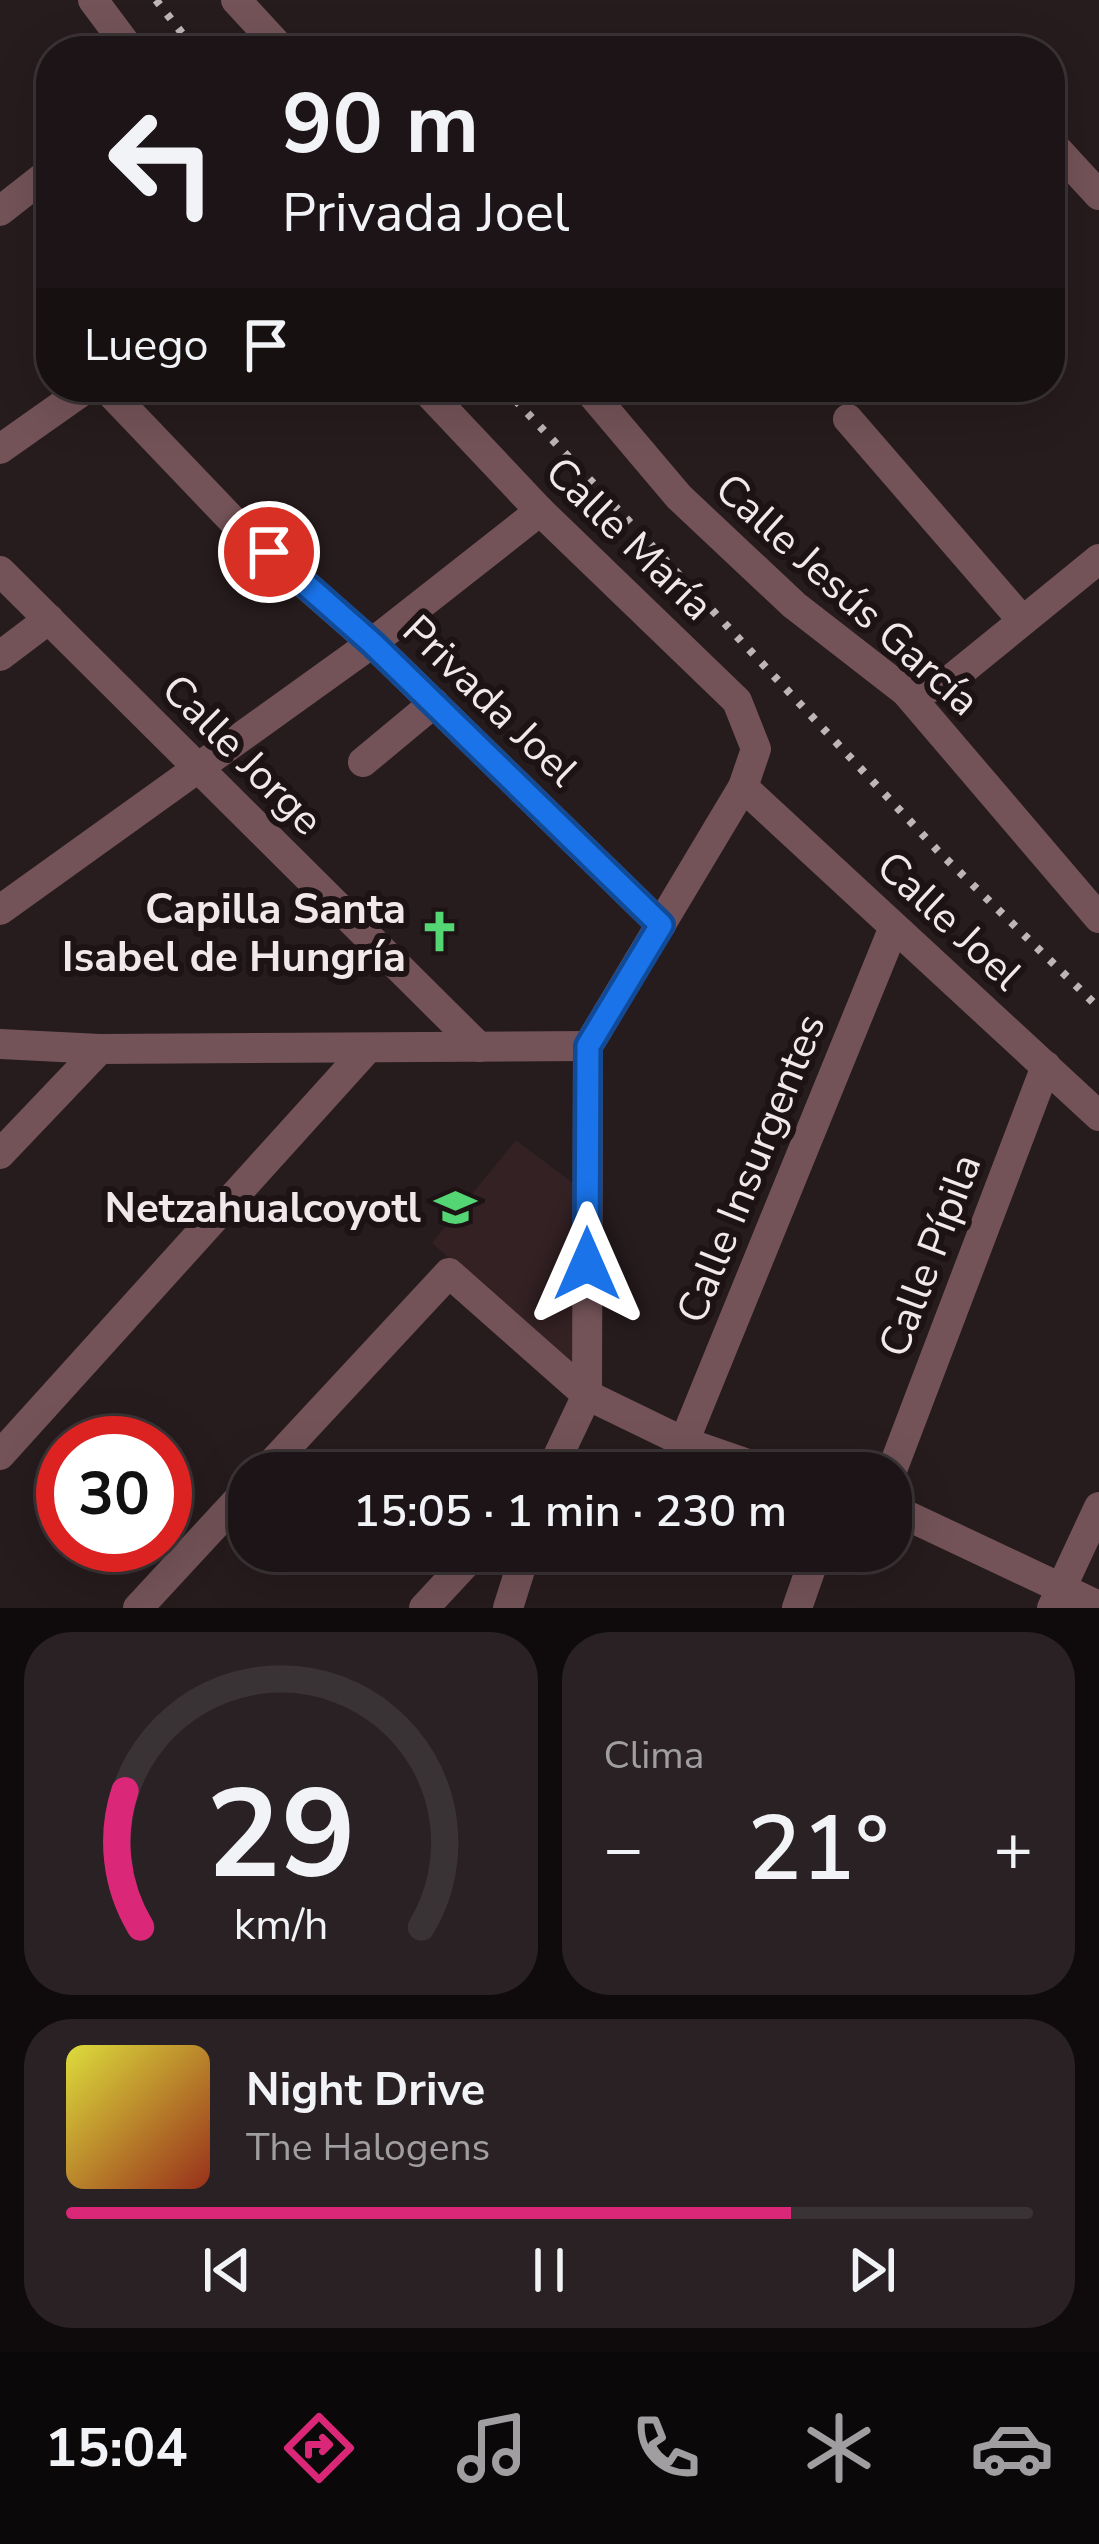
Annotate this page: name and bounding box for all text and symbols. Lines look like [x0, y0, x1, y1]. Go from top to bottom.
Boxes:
text: 90 m [282, 67, 479, 182]
icon: left [84, 84, 240, 240]
text: Privada Joel [282, 176, 570, 250]
icon: arrive [233, 312, 299, 378]
text: Luego [84, 315, 209, 376]
street label: Calle María [533, 445, 725, 634]
street label: Calle Jesús García [703, 461, 991, 729]
pin [218, 501, 320, 603]
icon: arrive [236, 519, 302, 585]
street label: Privada Joel [390, 603, 591, 800]
street label: Calle Jorge [149, 662, 335, 848]
street label: Calle Joel [864, 839, 1034, 1003]
place label: Capilla Santa Isabel de Hungría [62, 881, 406, 986]
church icon: Capilla Santa Isabel de Hungría [417, 909, 463, 955]
street label: Calle Insurgentes [663, 1006, 839, 1332]
street label: Calle Pípila [866, 1146, 995, 1365]
place label: Netzahualcoyotl [105, 1180, 421, 1237]
school or university icon: Netzahualcoyotl [432, 1184, 478, 1230]
position arrow [524, 1201, 650, 1327]
speed limit sign: 30 [36, 1416, 192, 1572]
text: 15:05 · 1 min · 230 m [353, 1481, 787, 1542]
text: Clima [604, 1729, 704, 1782]
text: 29 [206, 1750, 356, 1920]
text: 21° [747, 1788, 889, 1911]
text: − [604, 1804, 643, 1894]
text: + [993, 1804, 1033, 1894]
text: km/h [233, 1895, 328, 1953]
text: Night Drive [246, 2060, 485, 2121]
text: The Halogens [246, 2121, 490, 2174]
icon: previous [194, 2237, 260, 2303]
icon: pause [516, 2237, 582, 2303]
icon: next [839, 2237, 905, 2303]
icon: directions [277, 2406, 361, 2490]
icon: music [450, 2406, 534, 2490]
icon: phone [624, 2406, 708, 2490]
icon: climate [797, 2406, 881, 2490]
icon: car [970, 2406, 1054, 2490]
text: 15:04 [45, 2411, 188, 2485]

